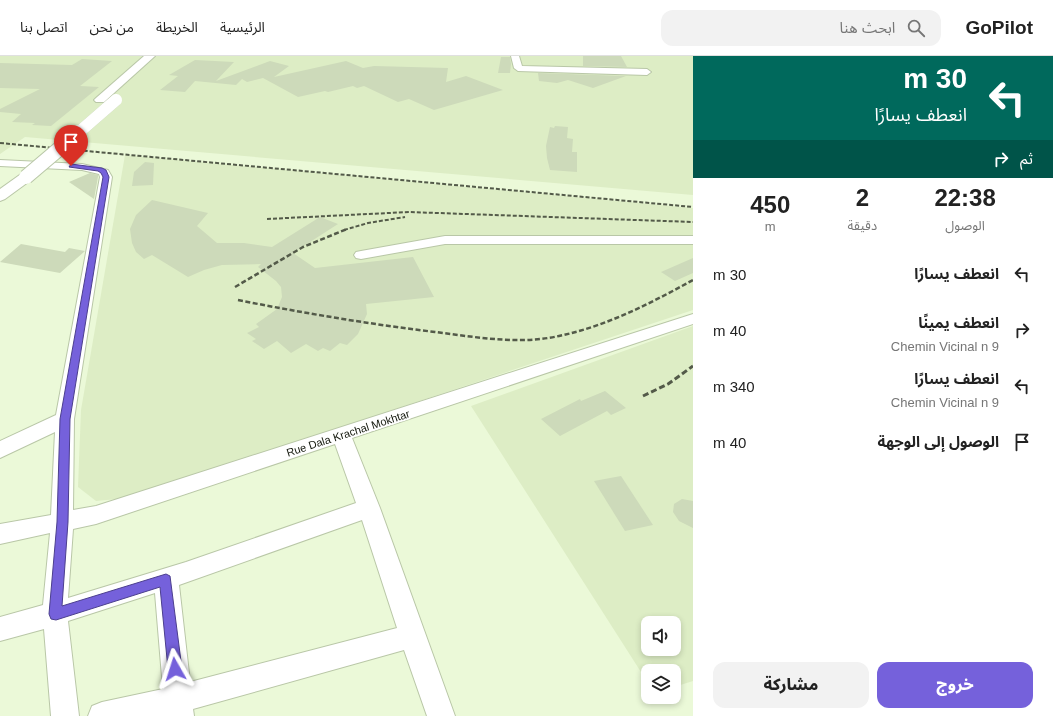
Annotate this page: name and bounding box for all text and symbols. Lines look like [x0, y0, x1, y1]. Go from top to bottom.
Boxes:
search box [661, 10, 941, 46]
icon: search [905, 17, 927, 39]
text: GoPilot [965, 17, 1033, 38]
text: اتصل بنا [20, 19, 68, 35]
text: من نحن [90, 19, 134, 35]
text: الخريطة [156, 19, 198, 35]
text: الرئيسية [220, 19, 265, 35]
text: ابحث هنا [840, 19, 895, 36]
text: 30 m [903, 63, 967, 94]
icon: left [981, 72, 1033, 124]
text: انعطف يسارًا [875, 105, 967, 125]
pin [54, 125, 88, 166]
icon: arrive [60, 131, 82, 153]
icon: right [990, 148, 1012, 170]
text: ثم [1020, 150, 1033, 167]
text: 2 [856, 184, 869, 211]
text: 22:38 [934, 184, 996, 211]
text: 450 [750, 191, 790, 218]
text: دقيقة [848, 218, 877, 233]
text: الوصول [945, 218, 985, 233]
text: m [765, 219, 776, 234]
icon: left [1011, 263, 1033, 285]
text: انعطف يسارًا [914, 265, 999, 282]
text: 30 m [713, 266, 746, 283]
text: انعطف يمينًا [918, 314, 999, 331]
icon: right [1011, 319, 1033, 341]
text: 40 m [713, 322, 746, 339]
text: Chemin Vicinal n 9 [891, 339, 999, 354]
text: انعطف يسارًا [914, 370, 999, 387]
icon: left [1011, 375, 1033, 397]
text: 340 m [713, 378, 755, 395]
text: Chemin Vicinal n 9 [891, 395, 999, 410]
street label: Rue Dala Krachal Mokhtar [285, 407, 412, 459]
icon: arrive [1011, 431, 1033, 453]
text: الوصول إلى الوجهة [877, 433, 999, 450]
text: 40 m [713, 434, 746, 451]
map controls [641, 616, 681, 704]
button: sound [641, 616, 681, 656]
position arrow [154, 648, 196, 690]
button: مشاركة [713, 662, 869, 708]
button: خروج [877, 662, 1033, 708]
button: layers [641, 664, 681, 704]

